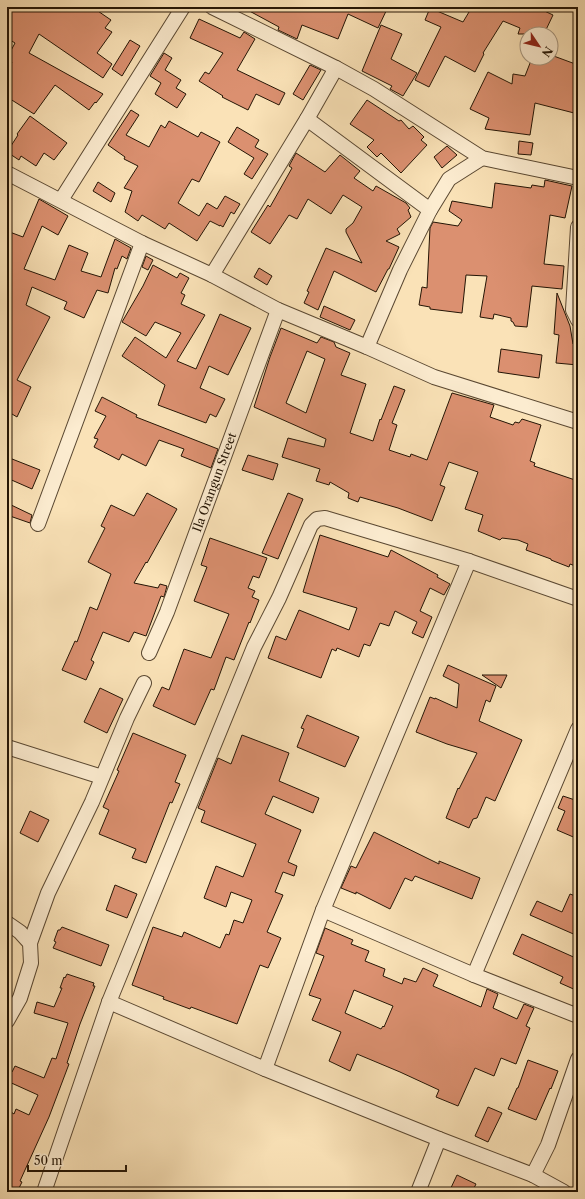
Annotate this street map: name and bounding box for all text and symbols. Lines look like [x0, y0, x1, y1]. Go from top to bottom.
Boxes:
north arrow [519, 26, 559, 66]
text: N [538, 44, 556, 60]
street label: Ila Orangun Street [189, 430, 240, 534]
scale bar [28, 1147, 126, 1173]
text: 50 m [34, 1153, 63, 1168]

